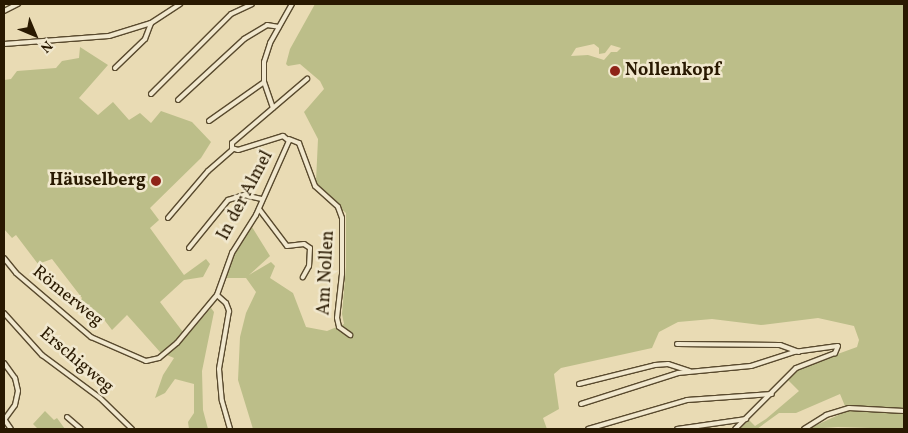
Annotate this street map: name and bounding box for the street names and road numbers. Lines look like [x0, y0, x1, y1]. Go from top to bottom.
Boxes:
street label: In der Almel [213, 147, 279, 245]
street label: Am Nollen [314, 230, 340, 316]
street label: Römerweg [27, 262, 107, 332]
street label: Erschigweg [34, 324, 118, 398]

